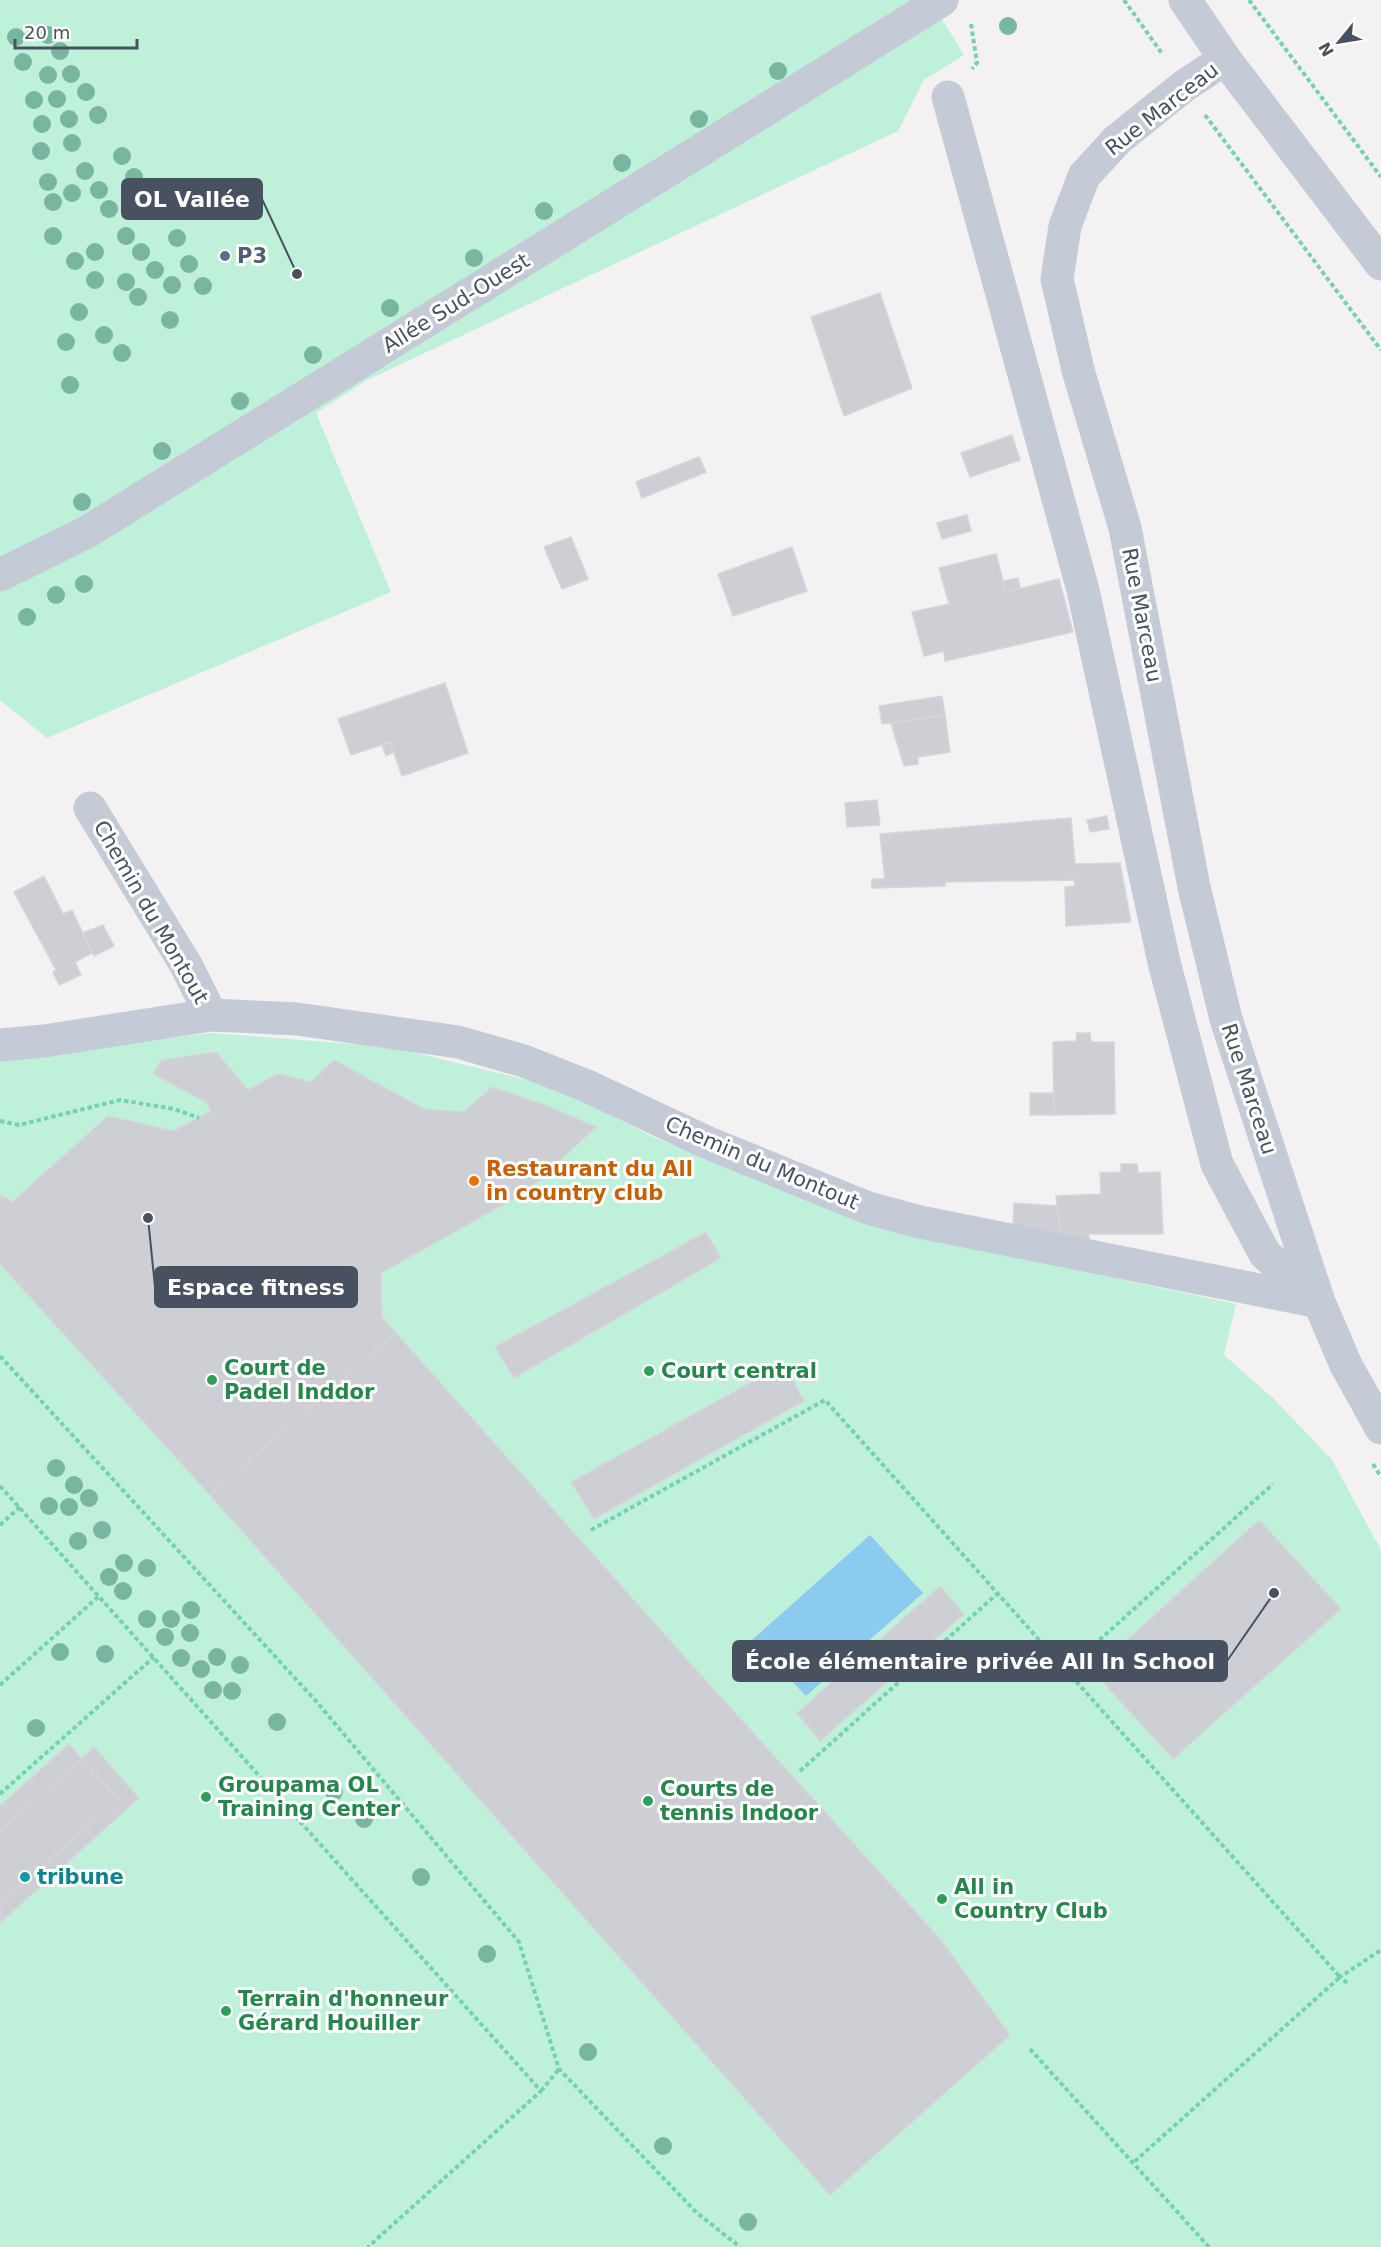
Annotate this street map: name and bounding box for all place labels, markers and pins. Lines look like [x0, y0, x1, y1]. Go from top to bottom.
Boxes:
callout: OL Vallée [122, 179, 262, 219]
place label: P3 [237, 244, 267, 268]
marker: P3 [218, 249, 232, 263]
place label: Restaurant du All in country club [486, 1157, 693, 1205]
marker: Restaurant du All in country club [467, 1174, 481, 1188]
callout: Espace fitness [155, 1267, 357, 1307]
place label: Court de Padel Inddor [224, 1356, 375, 1404]
place label: Court central [661, 1359, 817, 1383]
marker: Court central [642, 1364, 656, 1378]
marker: Court de Padel Inddor [205, 1373, 219, 1387]
callout: École élémentaire privée All In School [733, 1641, 1227, 1681]
place label: Groupama OL Training Center [218, 1773, 401, 1821]
place label: Courts de tennis Indoor [660, 1777, 819, 1825]
marker: Groupama OL Training Center [199, 1790, 213, 1804]
marker: Courts de tennis Indoor [641, 1794, 655, 1808]
place label: tribune [37, 1865, 124, 1889]
marker: tribune [18, 1870, 32, 1884]
place label: All in Country Club [954, 1875, 1108, 1923]
marker: All in Country Club [935, 1892, 949, 1906]
place label: Terrain d'honneur Gérard Houiller [238, 1987, 449, 2035]
marker: Terrain d'honneur Gérard Houiller [219, 2004, 233, 2018]

